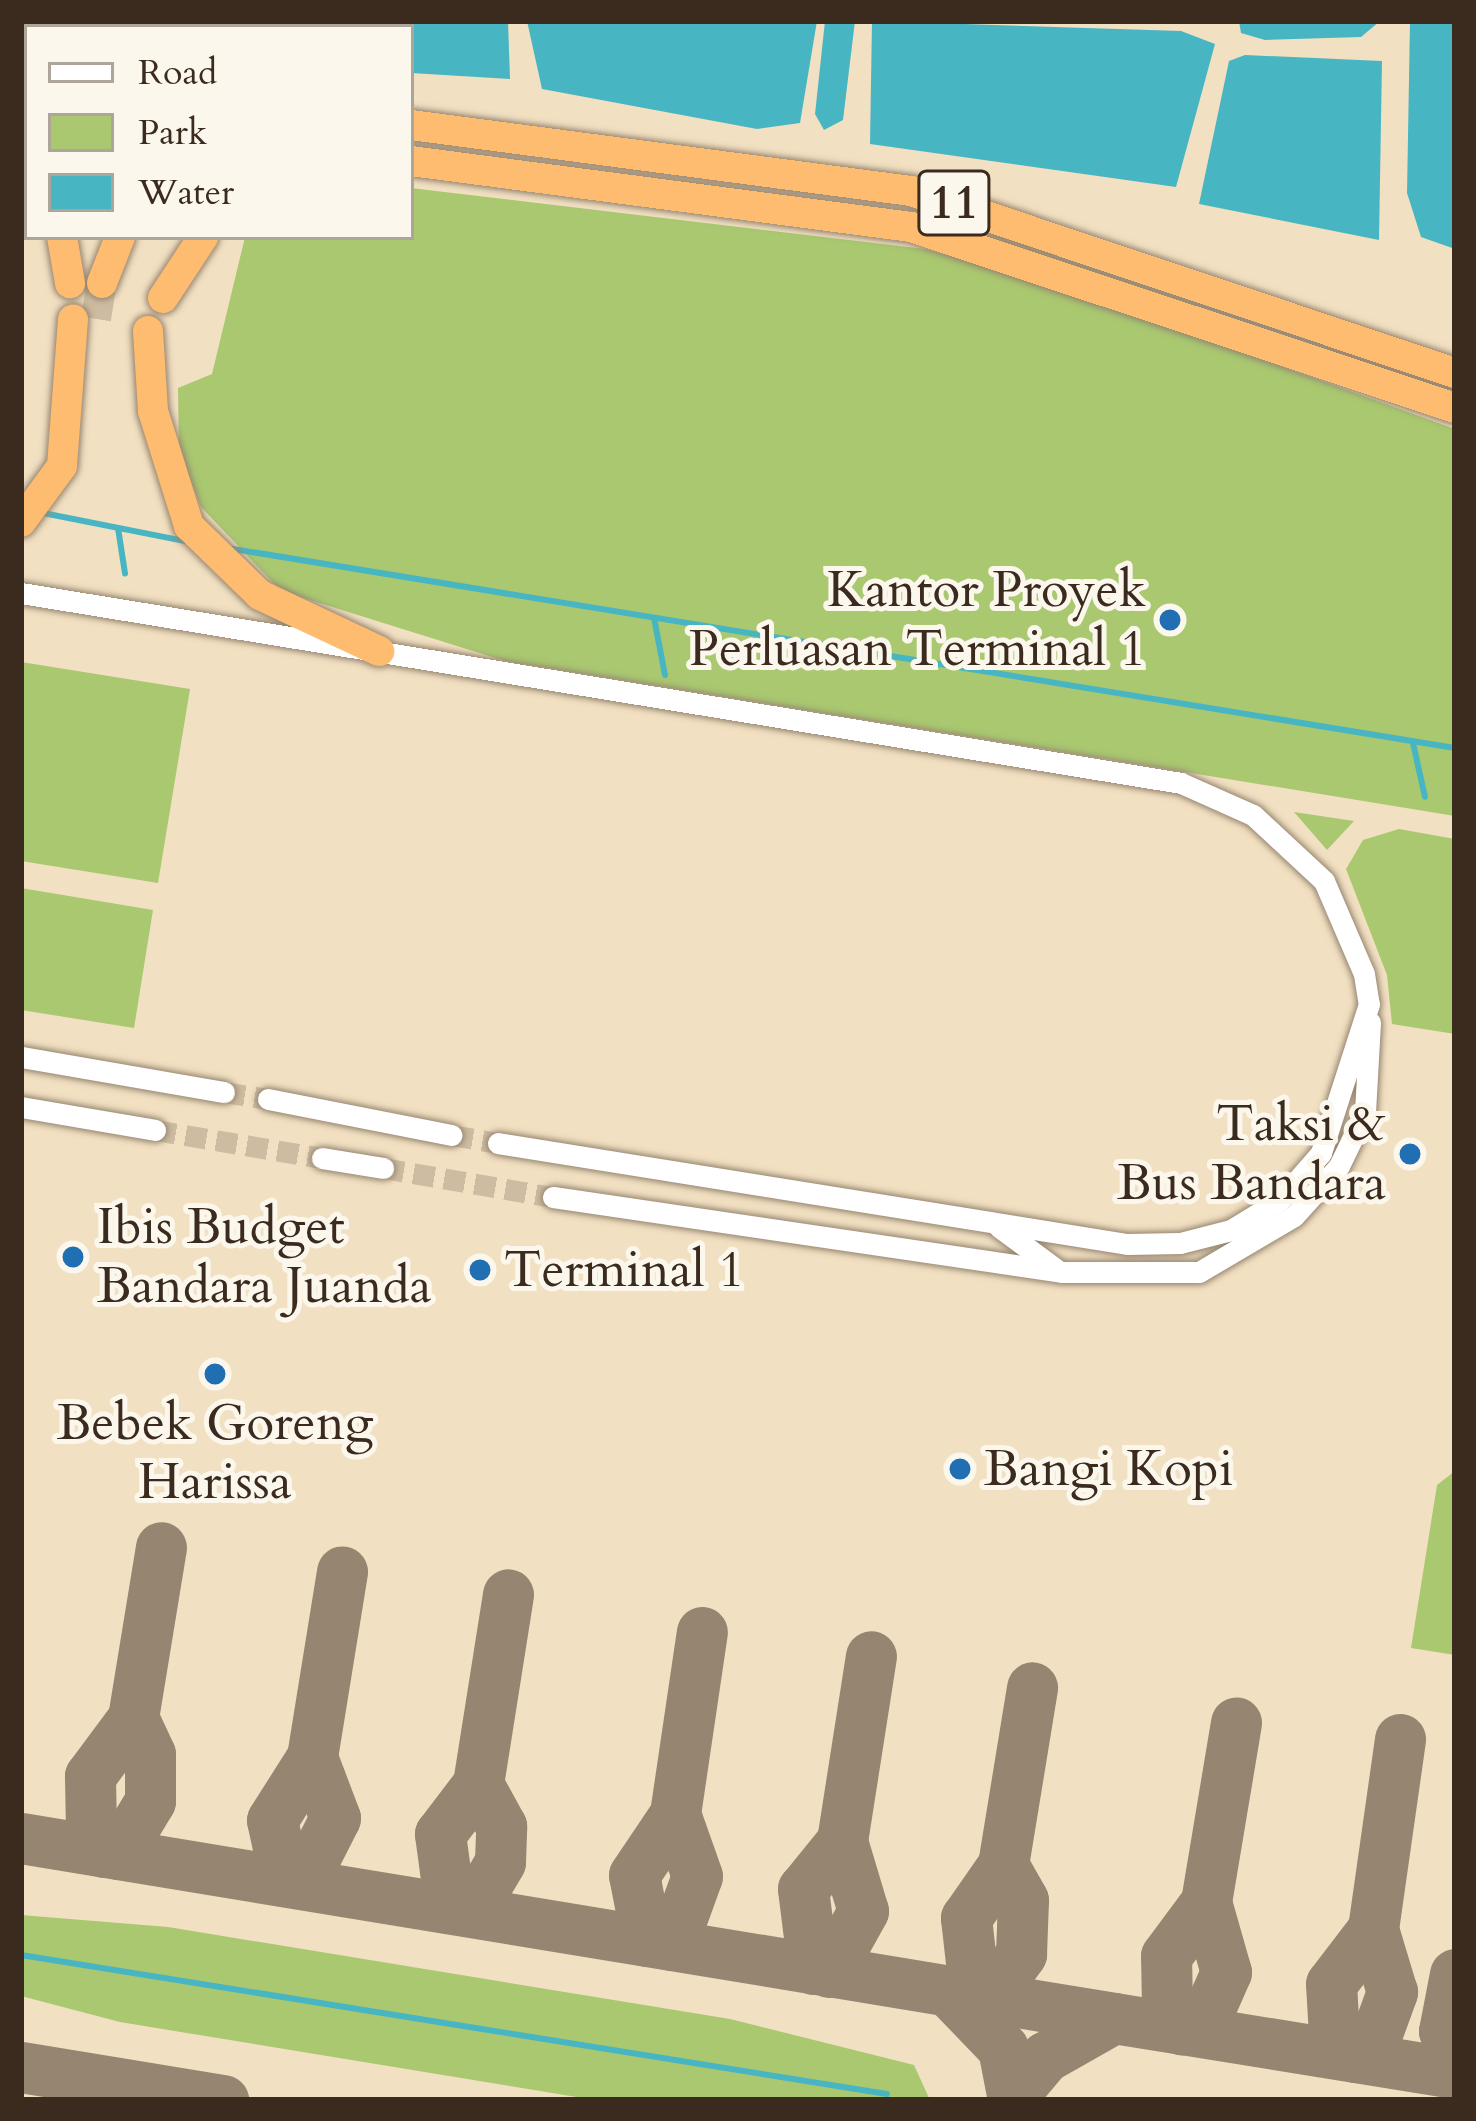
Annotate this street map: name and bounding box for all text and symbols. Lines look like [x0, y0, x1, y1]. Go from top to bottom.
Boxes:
legend [24, 24, 414, 240]
text: Road [138, 48, 217, 97]
text: Park [138, 108, 207, 157]
road number: 11 [915, 161, 993, 245]
text: Water [138, 168, 234, 217]
place label: Kantor Proyek Perluasan Terminal 1 [689, 560, 1146, 680]
marker: Kantor Proyek Perluasan Terminal 1 [1157, 607, 1183, 633]
place label: Taksi & Bus Bandara [1117, 1094, 1386, 1214]
marker: Taksi & Bus Bandara [1397, 1141, 1423, 1167]
place label: Ibis Budget Bandara Juanda [97, 1197, 432, 1317]
place label: Terminal 1 [504, 1239, 744, 1301]
marker: Ibis Budget Bandara Juanda [60, 1244, 86, 1270]
marker: Terminal 1 [467, 1257, 493, 1283]
marker: Bebek Goreng Harissa [202, 1361, 228, 1387]
place label: Bebek Goreng Harissa [57, 1393, 373, 1513]
place label: Bangi Kopi [984, 1438, 1233, 1500]
marker: Bangi Kopi [947, 1456, 973, 1482]

